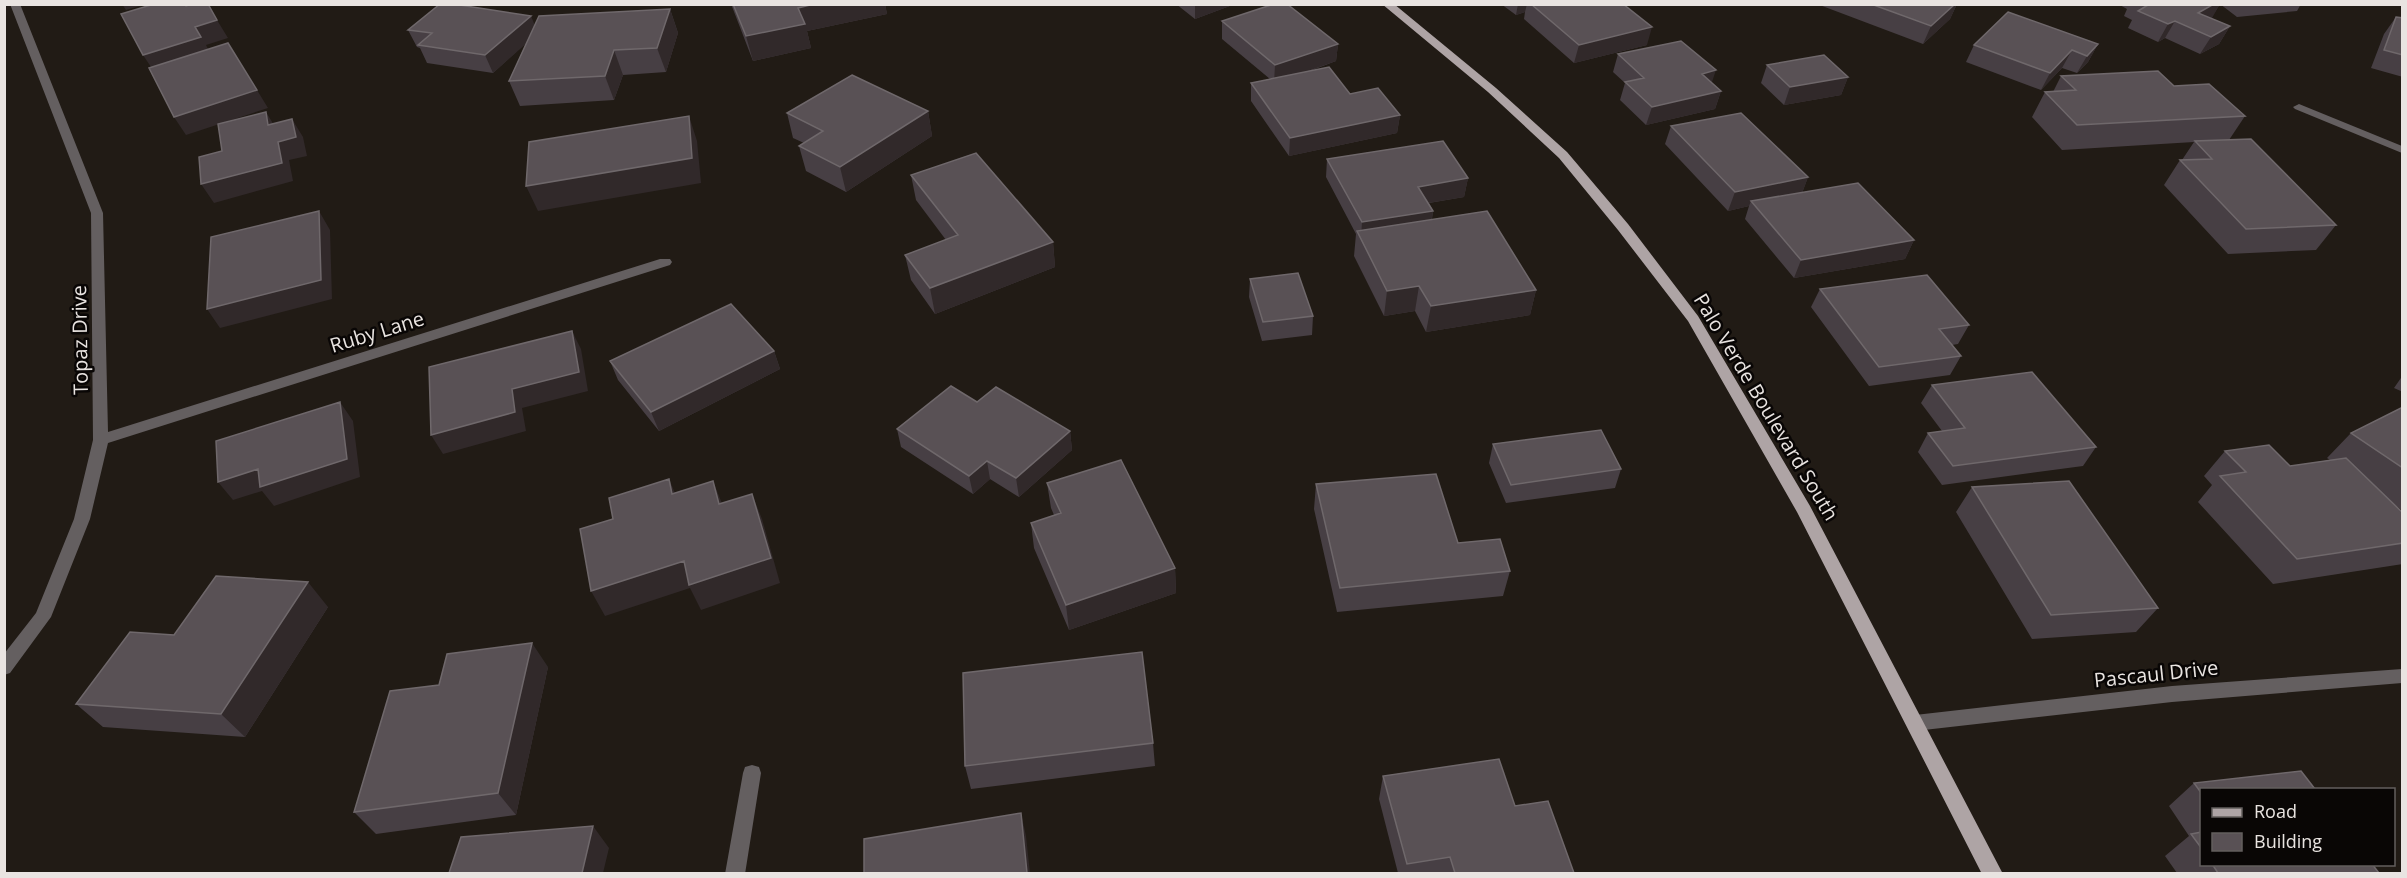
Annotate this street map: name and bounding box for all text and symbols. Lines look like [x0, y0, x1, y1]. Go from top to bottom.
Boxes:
street label: Topaz Drive [65, 285, 94, 395]
street label: Palo Verde Boulevard South [1688, 288, 1845, 525]
street label: Ruby Lane [326, 304, 427, 359]
street label: Pascaul Drive [2092, 654, 2219, 693]
legend [2200, 788, 2395, 866]
text: Road [2254, 799, 2297, 823]
text: Building [2254, 829, 2322, 853]

